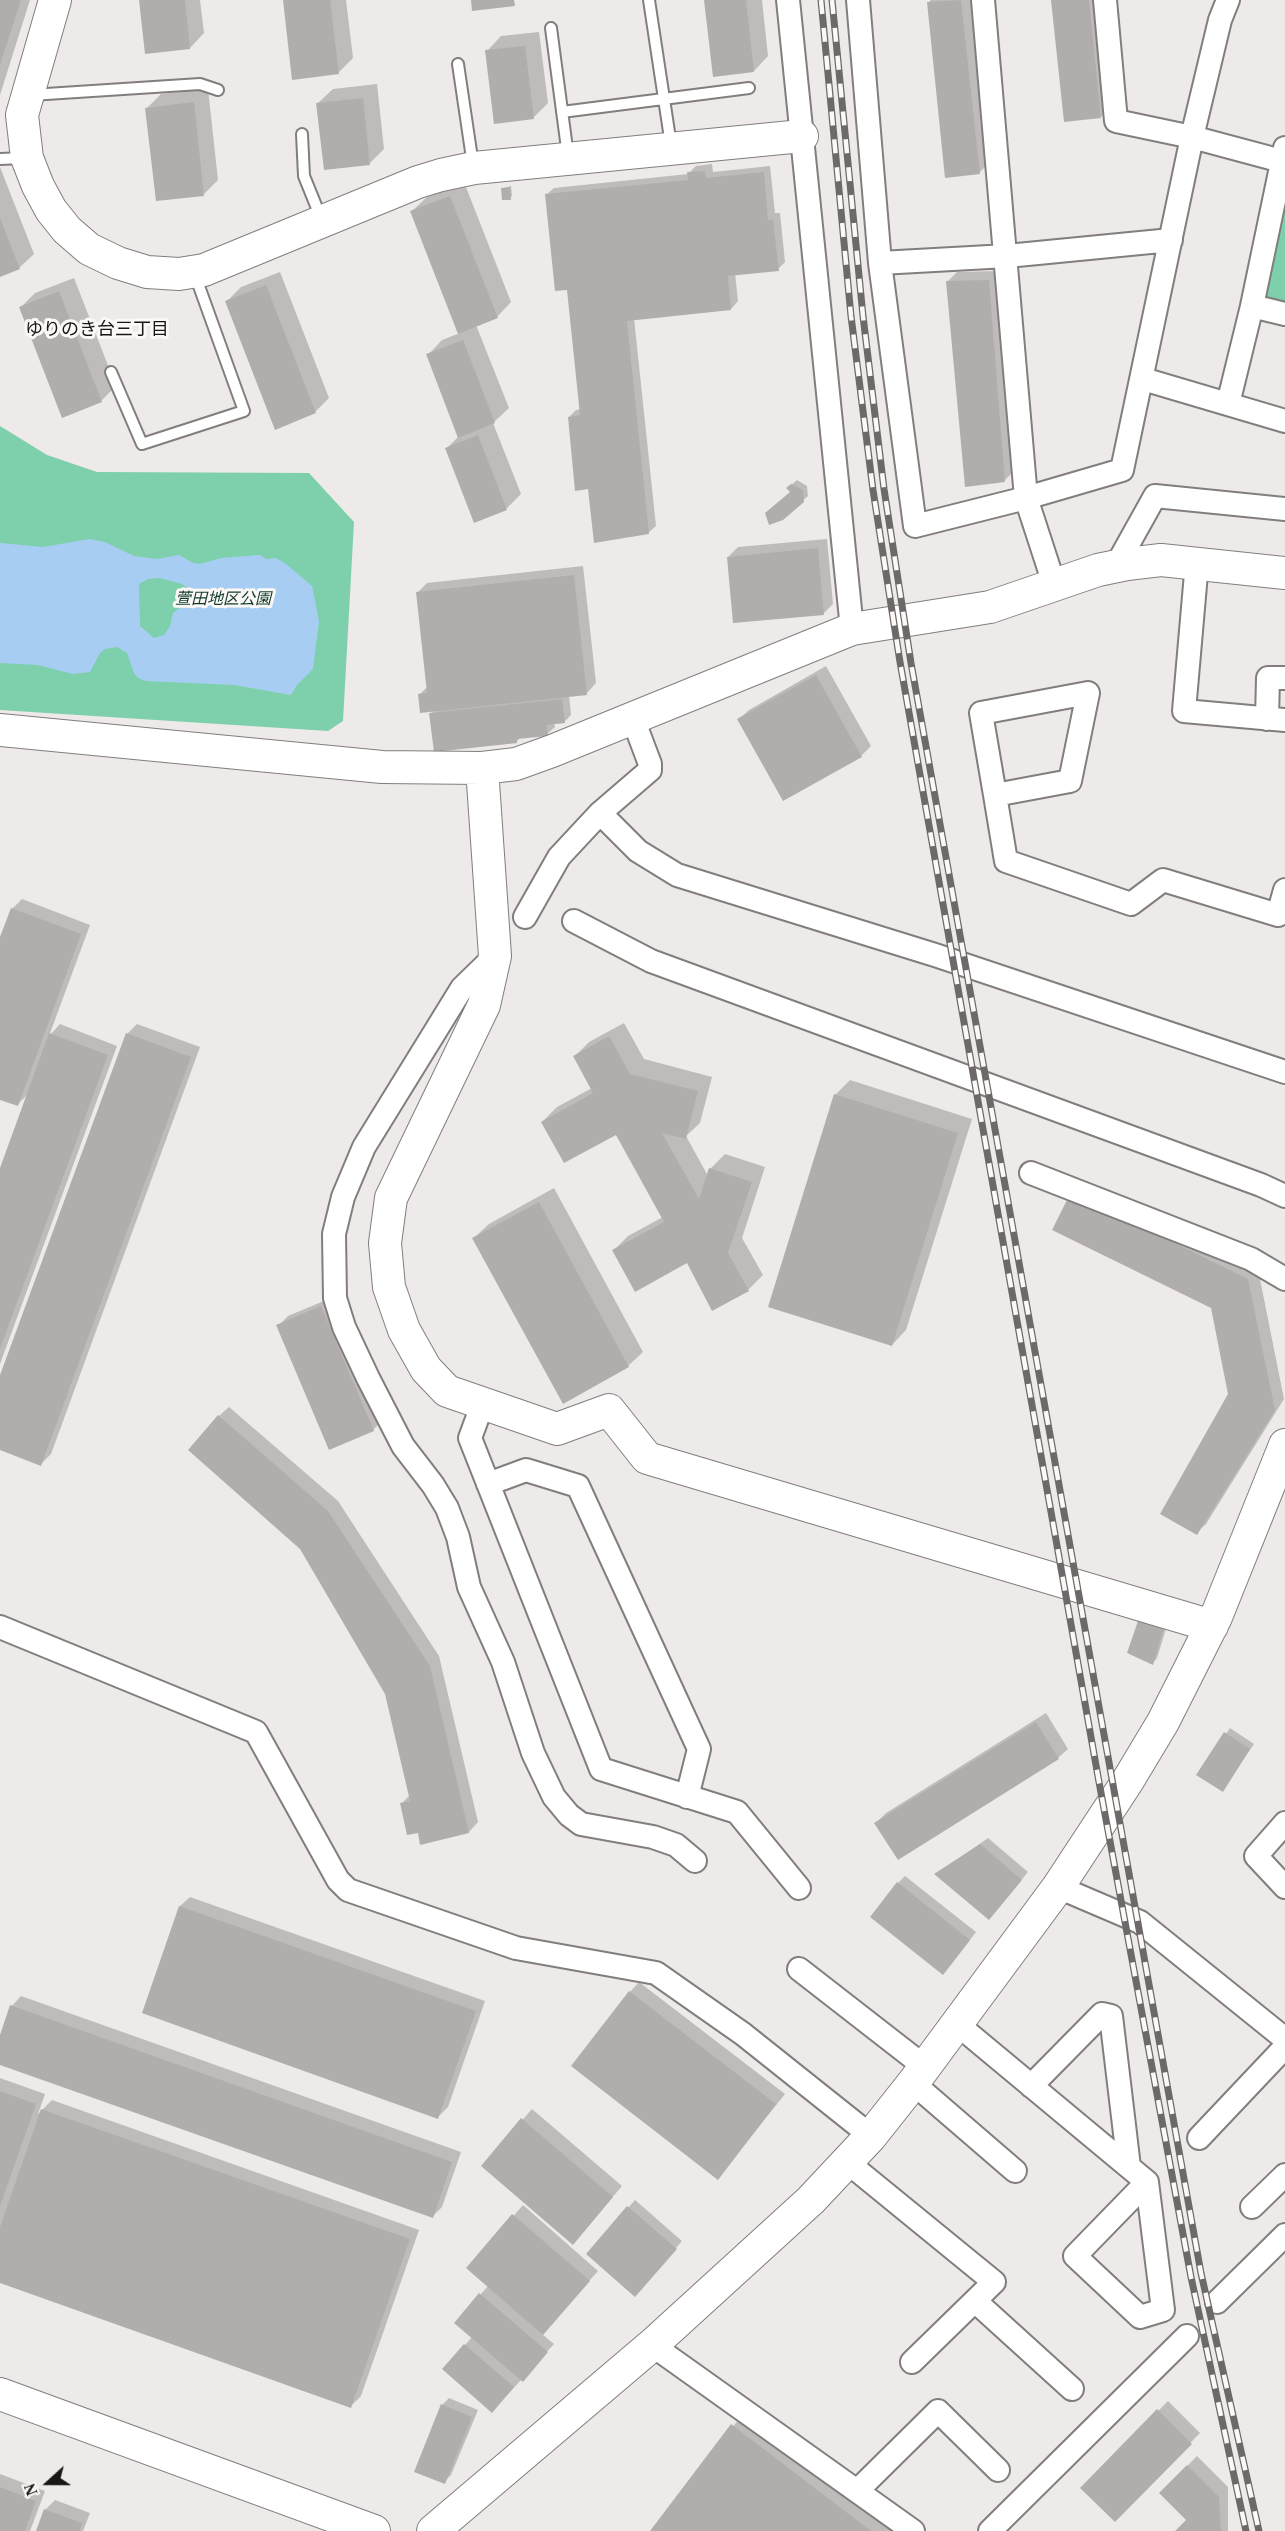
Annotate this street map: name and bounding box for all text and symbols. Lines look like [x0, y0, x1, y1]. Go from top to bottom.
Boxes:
district label: ゆりのき台三丁目 [25, 317, 169, 339]
park label: 萱田地区公園 [175, 588, 271, 608]
north arrow [18, 2453, 78, 2513]
text: N [21, 2481, 41, 2498]

